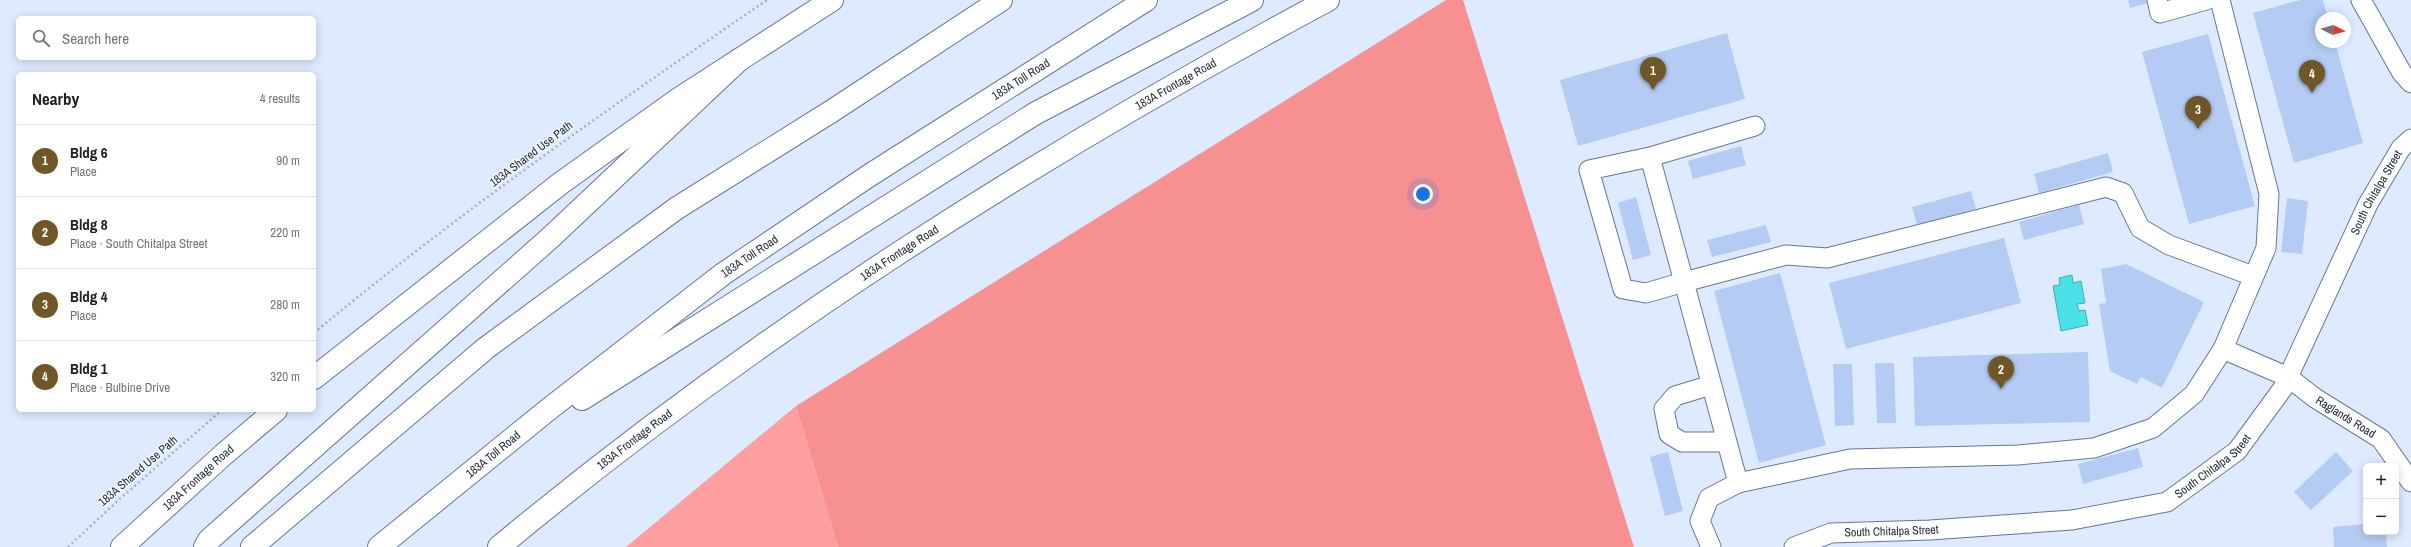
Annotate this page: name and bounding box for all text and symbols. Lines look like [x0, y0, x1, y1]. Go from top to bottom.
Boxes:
north arrow [2315, 12, 2351, 48]
search box [16, 16, 316, 60]
icon: search [30, 27, 52, 49]
text: Search here [62, 28, 129, 49]
street label: 183A Toll Road [989, 55, 1053, 104]
street label: 183A Frontage Road [1132, 55, 1219, 114]
pin: 1 [1640, 57, 1666, 90]
pin: 4 [2299, 60, 2325, 93]
text: Nearby [32, 87, 79, 110]
text: 4 results [260, 90, 300, 107]
pin: 3 [2185, 96, 2211, 129]
street label: 183A Shared Use Path [486, 117, 576, 191]
text: Bldg 6 [70, 142, 108, 163]
street label: South Chitalpa Street [2347, 147, 2406, 237]
text: 1 [42, 152, 48, 169]
text: 90 m [276, 152, 300, 169]
text: Place [70, 163, 97, 180]
your location [1413, 184, 1433, 204]
text: Bldg 8 [70, 214, 108, 235]
street label: 183A Frontage Road [857, 221, 942, 284]
text: 2 [42, 224, 48, 241]
text: 220 m [270, 224, 300, 241]
street label: 183A Toll Road [717, 231, 781, 281]
text: Place · South Chitalpa Street [70, 235, 208, 252]
text: Bldg 4 [70, 286, 108, 307]
text: 3 [42, 296, 48, 313]
text: 280 m [270, 296, 300, 313]
text: Place [70, 307, 97, 324]
pin: 2 [1988, 356, 2014, 389]
text: Bldg 1 [70, 358, 108, 379]
text: 4 [42, 368, 48, 385]
text: 320 m [270, 368, 300, 385]
text: Place · Bulbine Drive [70, 379, 170, 396]
street label: Raglands Road [2313, 392, 2379, 442]
street label: 183A Frontage Road [593, 406, 676, 473]
street label: 183A Toll Road [462, 427, 524, 481]
street label: South Chitalpa Street [2171, 431, 2255, 502]
street label: 183A Shared Use Path [95, 432, 181, 510]
street label: 183A Frontage Road [159, 441, 237, 514]
map controls [2363, 463, 2399, 535]
button: + [2363, 463, 2399, 499]
button: − [2363, 499, 2399, 535]
street label: South Chitalpa Street [1844, 521, 1939, 541]

